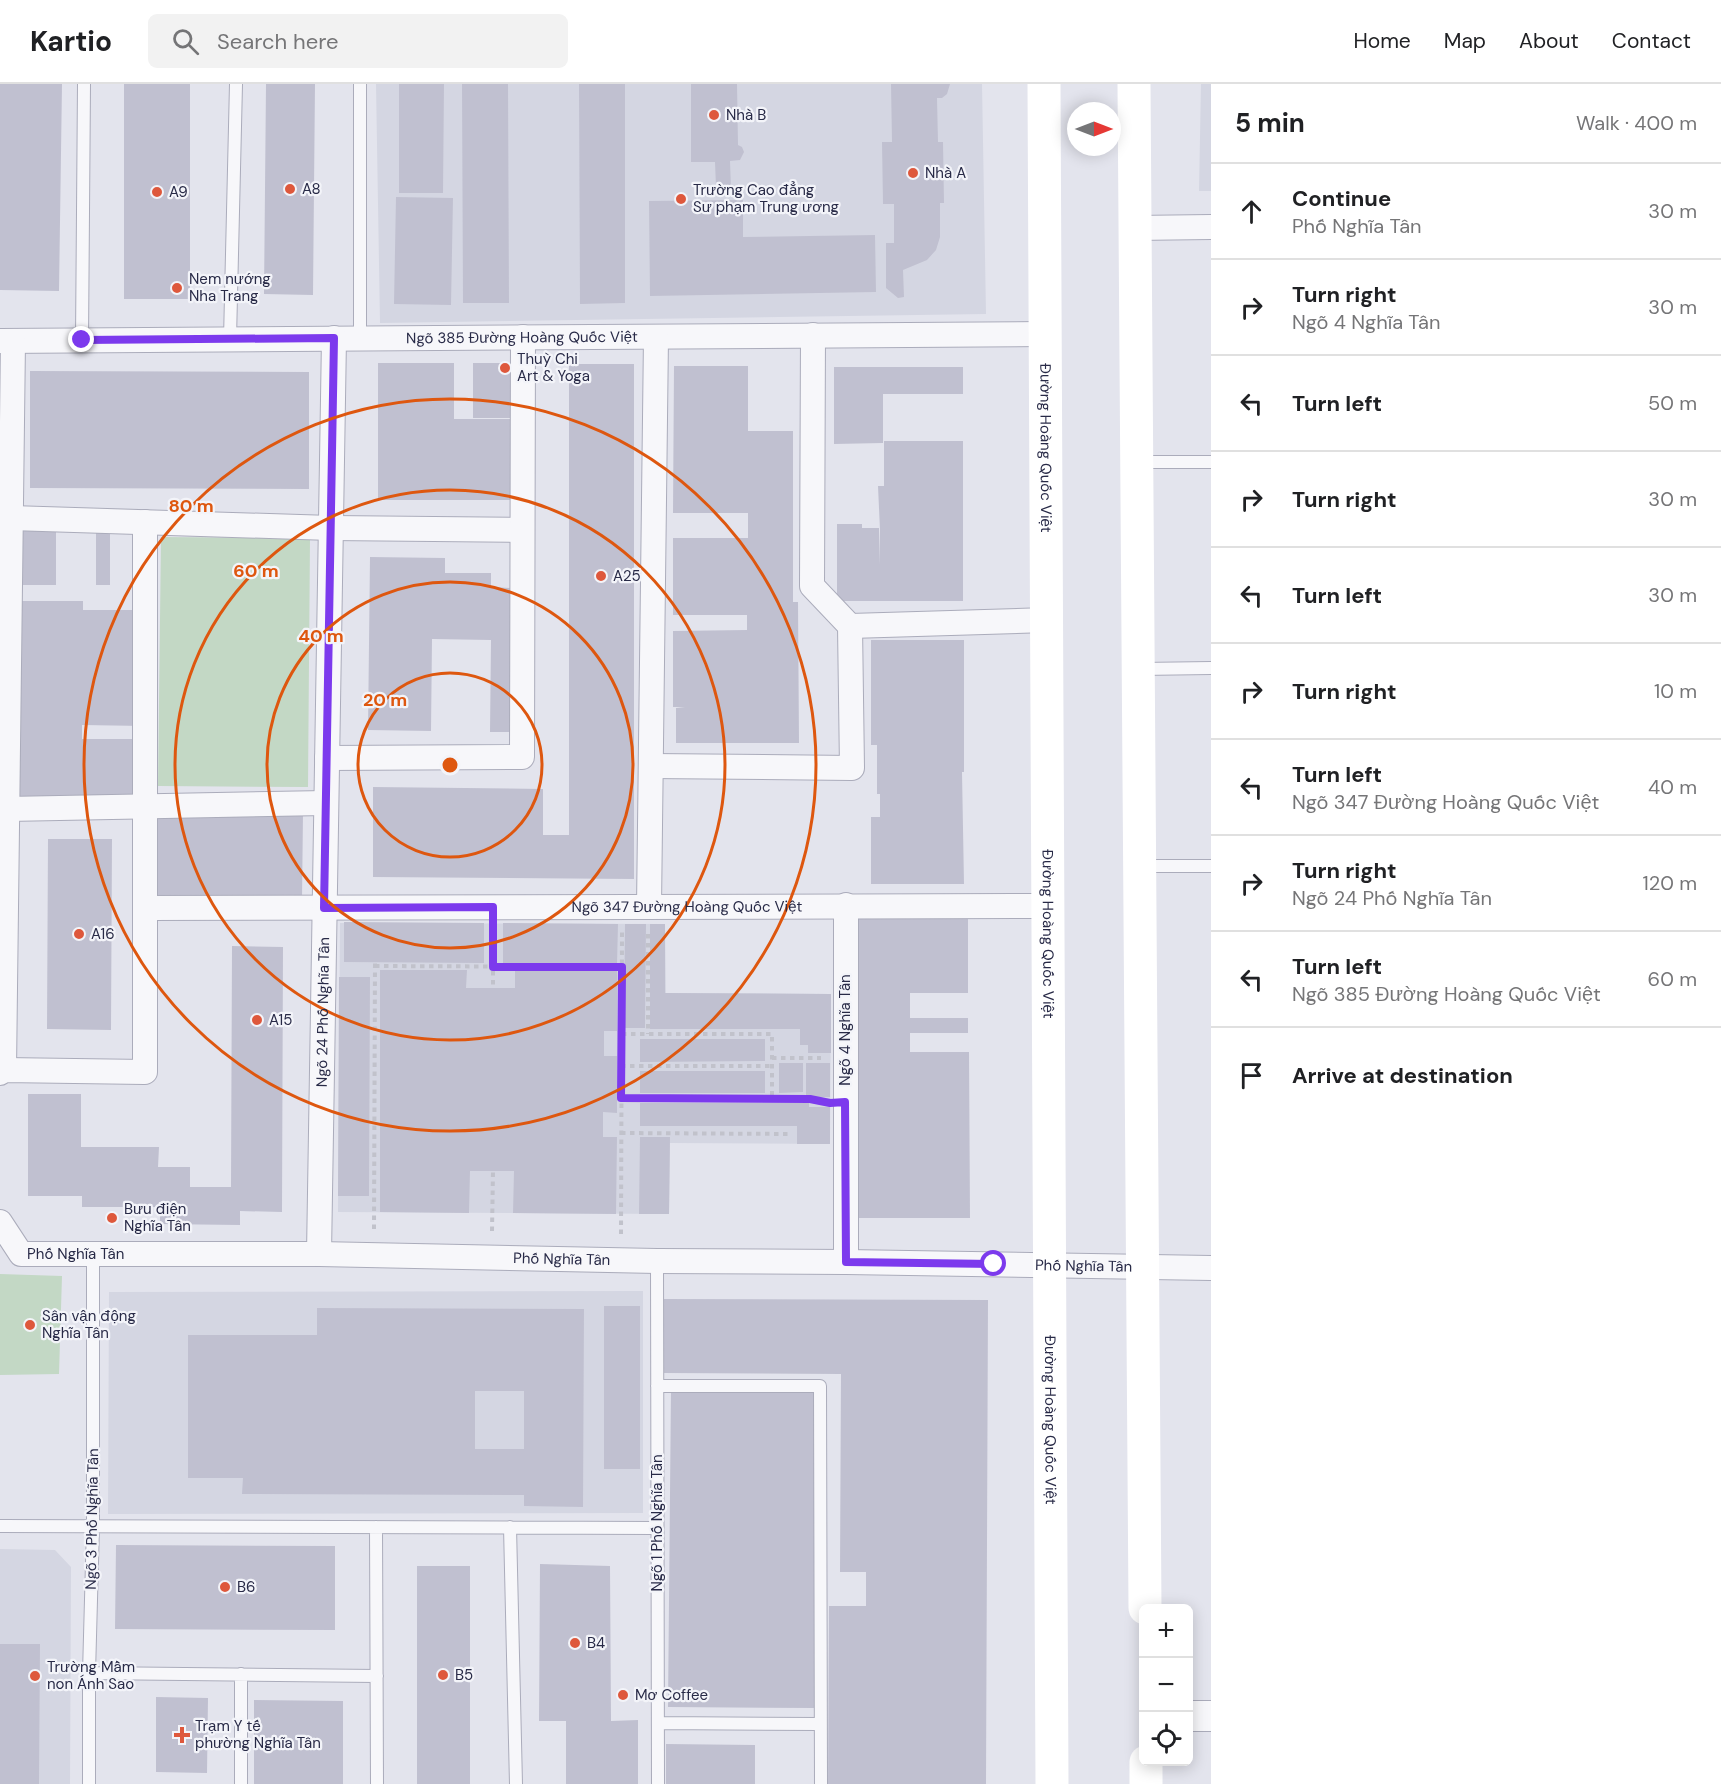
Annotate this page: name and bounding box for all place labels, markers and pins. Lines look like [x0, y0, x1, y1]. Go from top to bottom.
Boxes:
place label: Nhà B [726, 105, 766, 125]
marker: Nhà B [707, 108, 721, 122]
place label: Nhà A [925, 163, 966, 183]
marker: Nhà A [906, 166, 920, 180]
place label: A8 [302, 179, 321, 199]
place label: Trường Cao đẳng Sư phạm Trung ương [693, 180, 839, 217]
place label: A9 [169, 182, 188, 202]
marker: A8 [283, 182, 297, 196]
marker: A9 [150, 185, 164, 199]
marker: Trường Cao đẳng Sư phạm Trung ương [674, 192, 688, 206]
place label: Nem nướng Nha Trang [189, 269, 271, 306]
marker: Nem nướng Nha Trang [170, 281, 184, 295]
place label: Thuỳ Chi Art & Yoga [517, 349, 590, 386]
marker: Thuỳ Chi Art & Yoga [498, 361, 512, 375]
place label: A25 [613, 566, 641, 586]
marker: A25 [594, 569, 608, 583]
centre of rings [440, 755, 460, 775]
place label: A16 [91, 924, 115, 944]
marker: A16 [72, 927, 86, 941]
place label: A15 [269, 1010, 292, 1030]
marker: A15 [250, 1013, 264, 1027]
place label: Bưu điện Nghĩa Tân [124, 1199, 191, 1236]
marker: Bưu điện Nghĩa Tân [105, 1211, 119, 1225]
place label: Sân vận động Nghĩa Tân [42, 1306, 136, 1343]
marker: Sân vận động Nghĩa Tân [23, 1318, 37, 1332]
place label: B6 [237, 1577, 255, 1597]
marker: B6 [218, 1580, 232, 1594]
place label: B4 [587, 1633, 605, 1653]
marker: B4 [568, 1636, 582, 1650]
place label: Trường Mầm non Ánh Sao [47, 1657, 135, 1694]
place label: B5 [455, 1665, 473, 1685]
marker: B5 [436, 1668, 450, 1682]
marker: Trường Mầm non Ánh Sao [28, 1669, 42, 1683]
place label: Mơ Coffee [635, 1685, 708, 1705]
marker: Mơ Coffee [616, 1688, 630, 1702]
place label: Trạm Y tế phường Nghĩa Tân [195, 1716, 321, 1753]
marker: Trạm Y tế phường Nghĩa Tân [173, 1726, 191, 1744]

